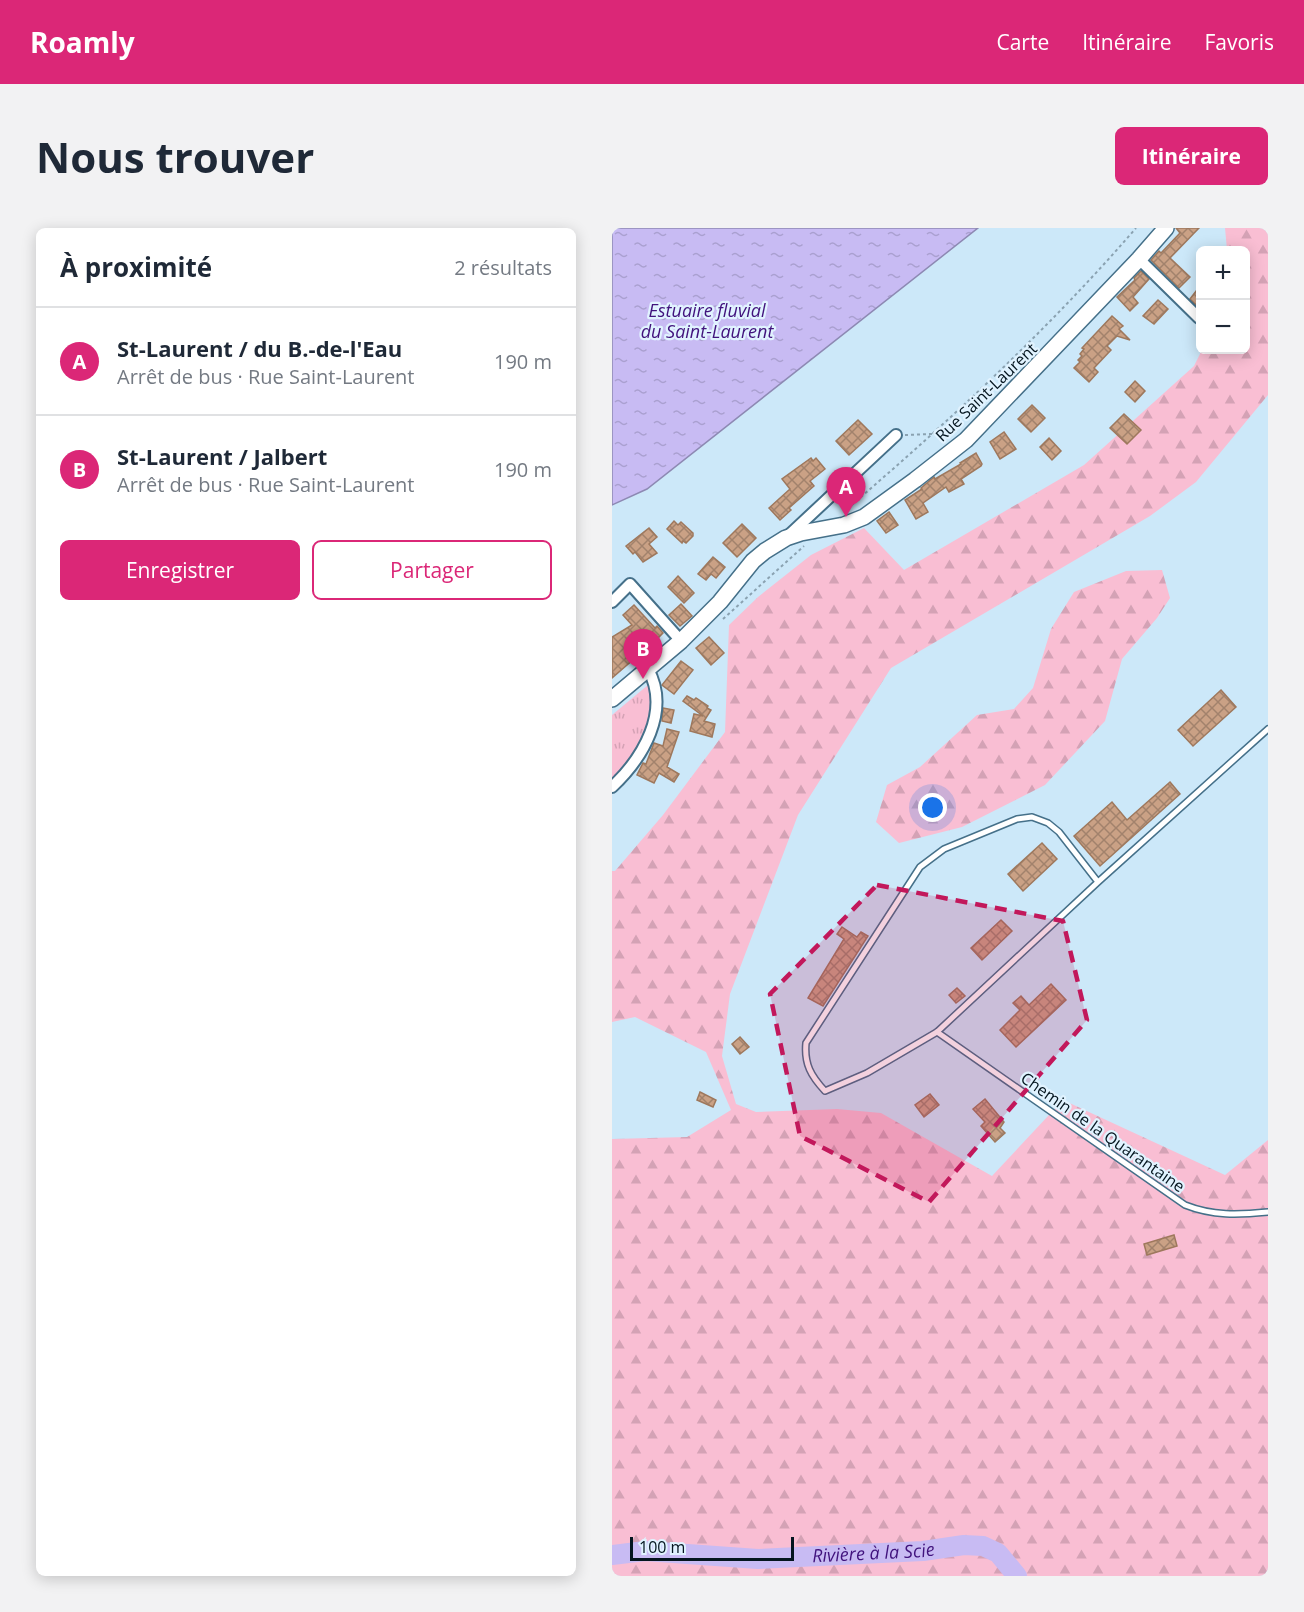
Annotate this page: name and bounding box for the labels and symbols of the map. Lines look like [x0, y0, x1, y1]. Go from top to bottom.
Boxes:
water label: Estuaire fluvial du Saint-Laurent [641, 298, 774, 343]
street label: Rue Saint-Laurent [930, 338, 1042, 446]
pin: A [826, 468, 866, 517]
pin: B [624, 630, 663, 679]
your location [918, 793, 947, 822]
street label: Chemin de la Quarantaine [1017, 1067, 1189, 1197]
scale bar [630, 1534, 794, 1562]
water label: Rivière à la Scie [812, 1536, 936, 1567]

